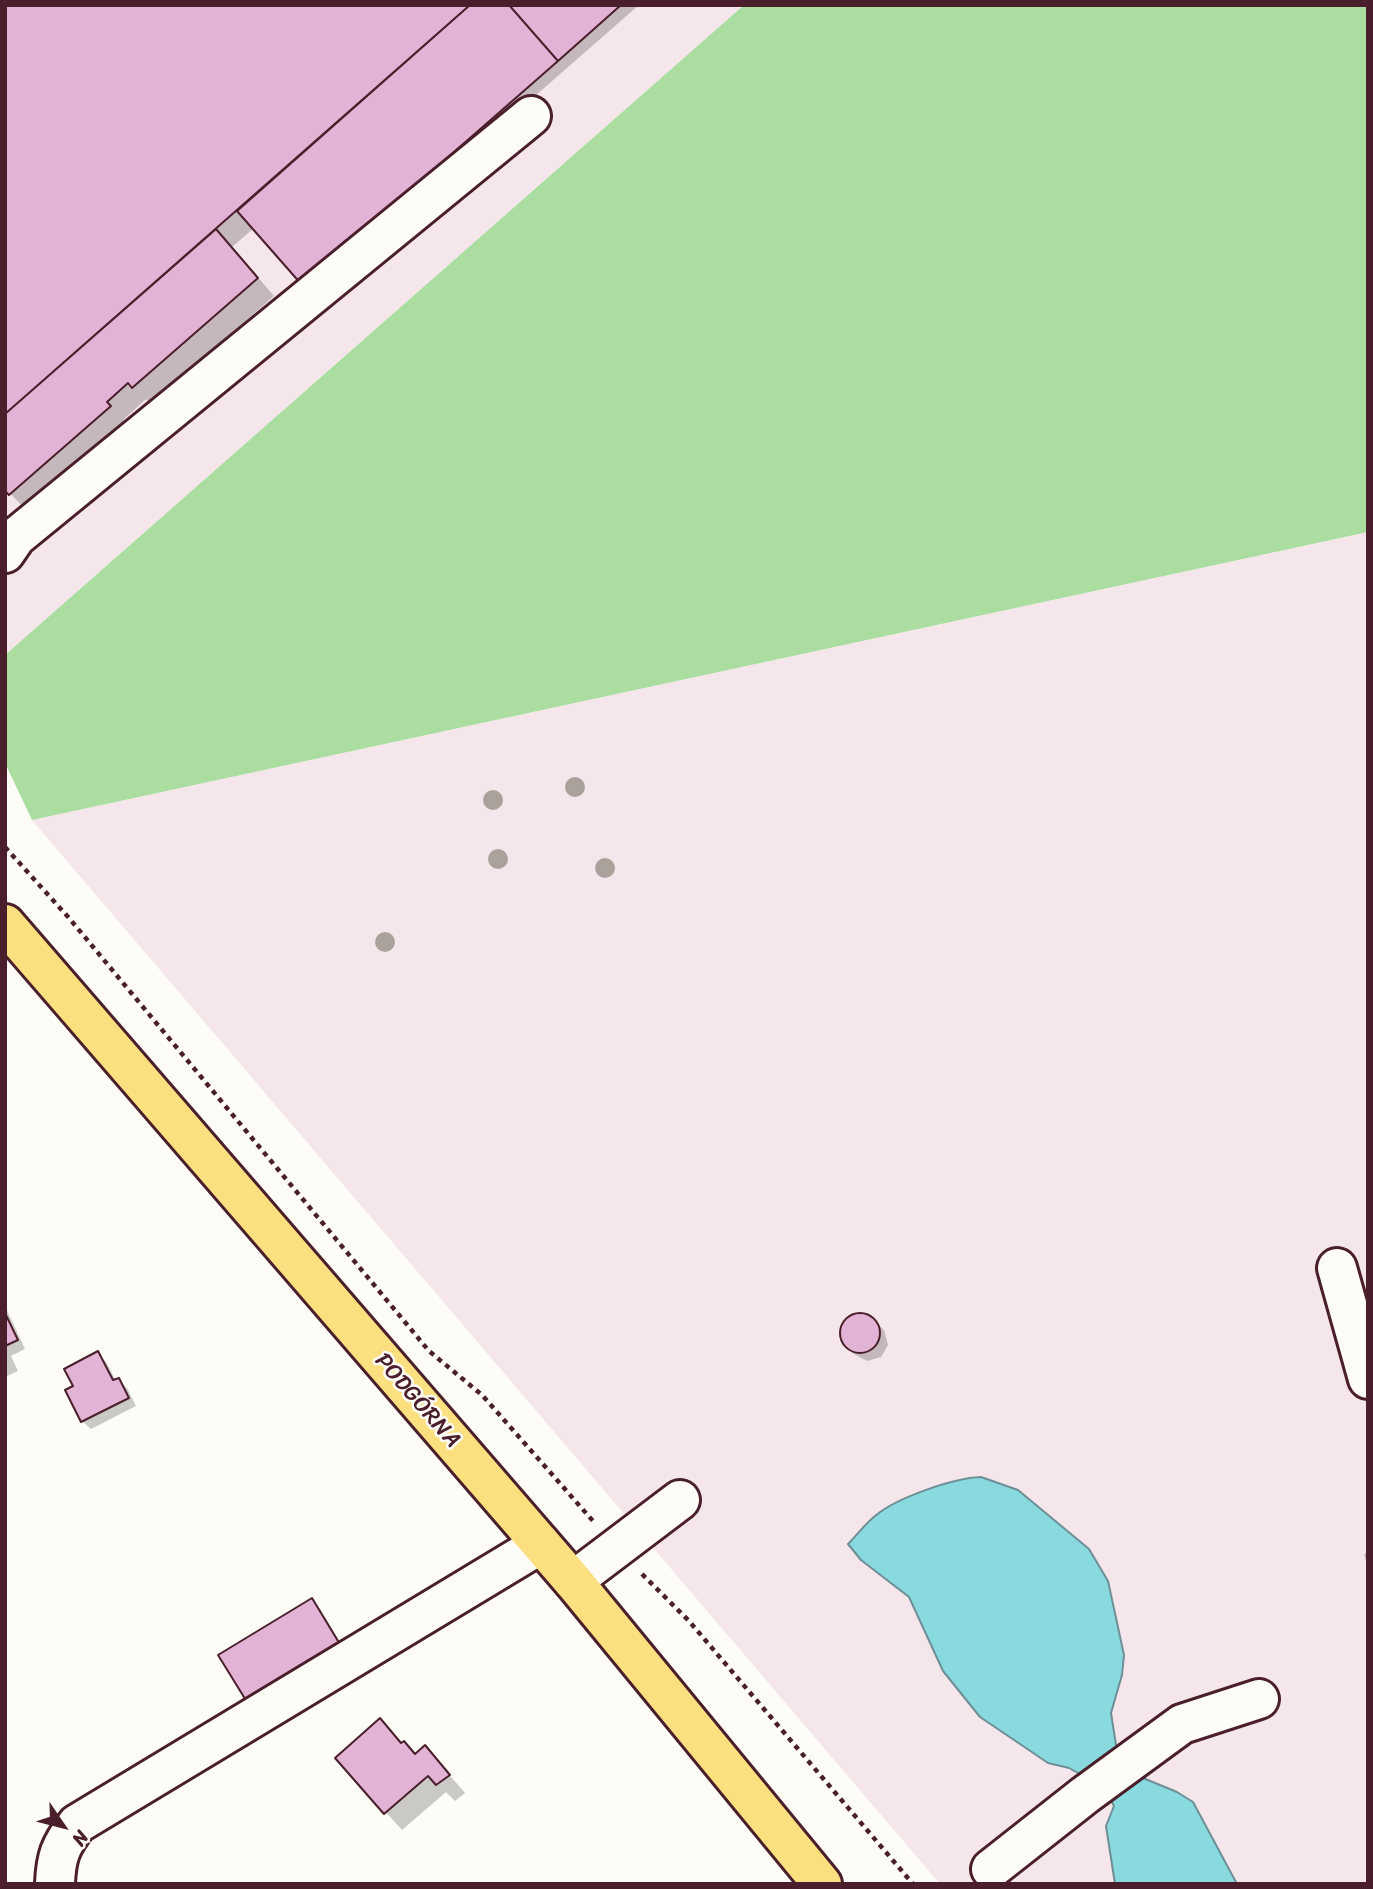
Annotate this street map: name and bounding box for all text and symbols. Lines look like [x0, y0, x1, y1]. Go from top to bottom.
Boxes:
street label: PODGÓRNA [368, 1348, 466, 1454]
north arrow [28, 1791, 98, 1861]
text: N [63, 1823, 98, 1853]

